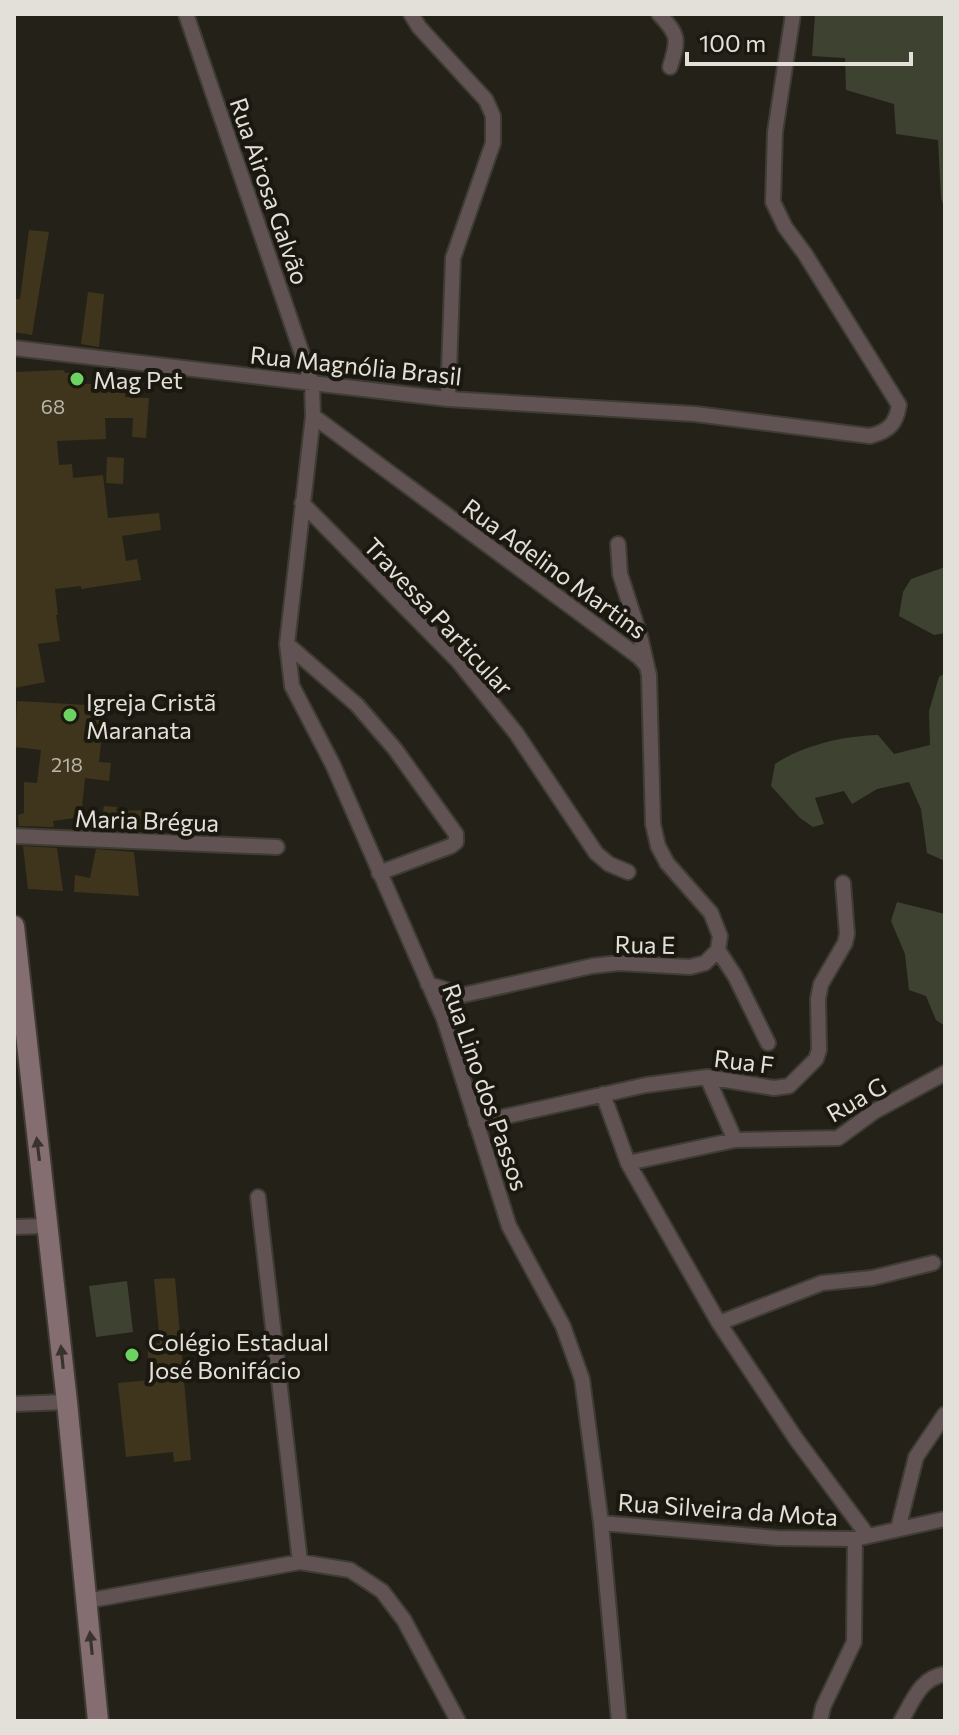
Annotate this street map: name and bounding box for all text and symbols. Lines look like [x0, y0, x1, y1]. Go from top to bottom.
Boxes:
scale bar [687, 16, 911, 66]
text: 100 m [699, 28, 766, 57]
street label: Rua Airosa Galvão [224, 94, 316, 288]
street label: Rua Magnólia Brasil [249, 339, 463, 391]
place label: Mag Pet [93, 365, 183, 394]
marker: Mag Pet [68, 370, 86, 388]
house number: 68 [41, 394, 65, 418]
street label: Rua Adelino Martins [458, 492, 652, 644]
street label: Travessa Particular [358, 531, 520, 701]
place label: Igreja Cristã Maranata [86, 687, 216, 744]
marker: Igreja Cristã Maranata [61, 706, 79, 724]
house number: 218 [51, 752, 83, 776]
street label: Maria Brégua [74, 803, 220, 837]
street label: Rua E [614, 929, 676, 959]
street label: Rua Lino dos Passos [437, 980, 535, 1194]
street label: Rua F [712, 1043, 776, 1079]
street label: Rua G [821, 1070, 891, 1128]
one-way arrow [31, 1136, 44, 1161]
place label: Colégio Estadual José Bonifácio [148, 1327, 329, 1384]
one-way arrow [55, 1344, 68, 1369]
marker: Colégio Estadual José Bonifácio [123, 1346, 141, 1364]
street label: Rua Silveira da Mota [617, 1487, 839, 1531]
one-way arrow [84, 1630, 97, 1655]

